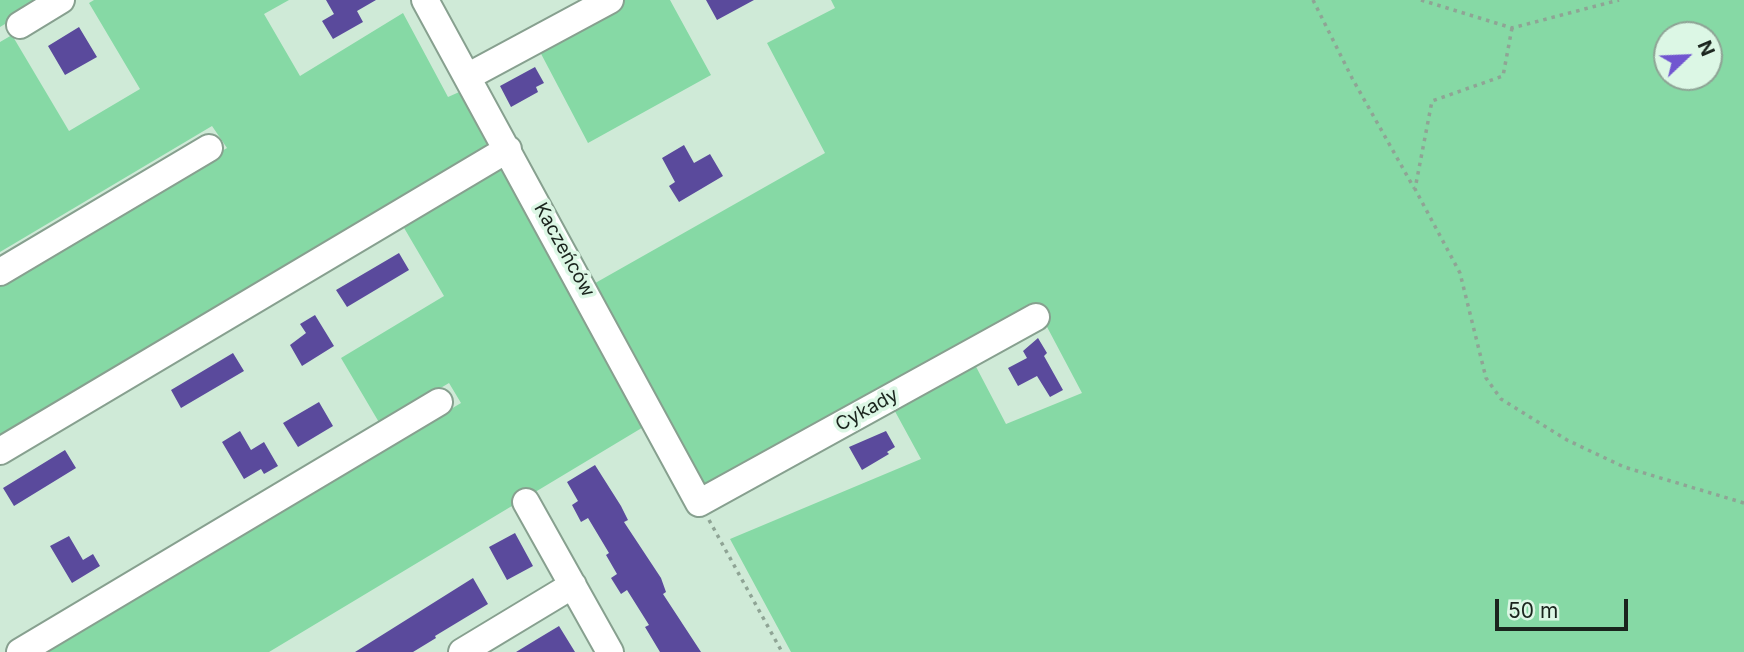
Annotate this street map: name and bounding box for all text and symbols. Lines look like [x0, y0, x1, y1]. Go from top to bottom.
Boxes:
north arrow [1653, 21, 1723, 91]
text: N [1693, 37, 1719, 60]
street label: Kaczeńców [529, 199, 599, 301]
street label: Cykady [832, 384, 902, 436]
scale bar [1499, 586, 1632, 630]
text: 50 m [1508, 598, 1558, 623]

